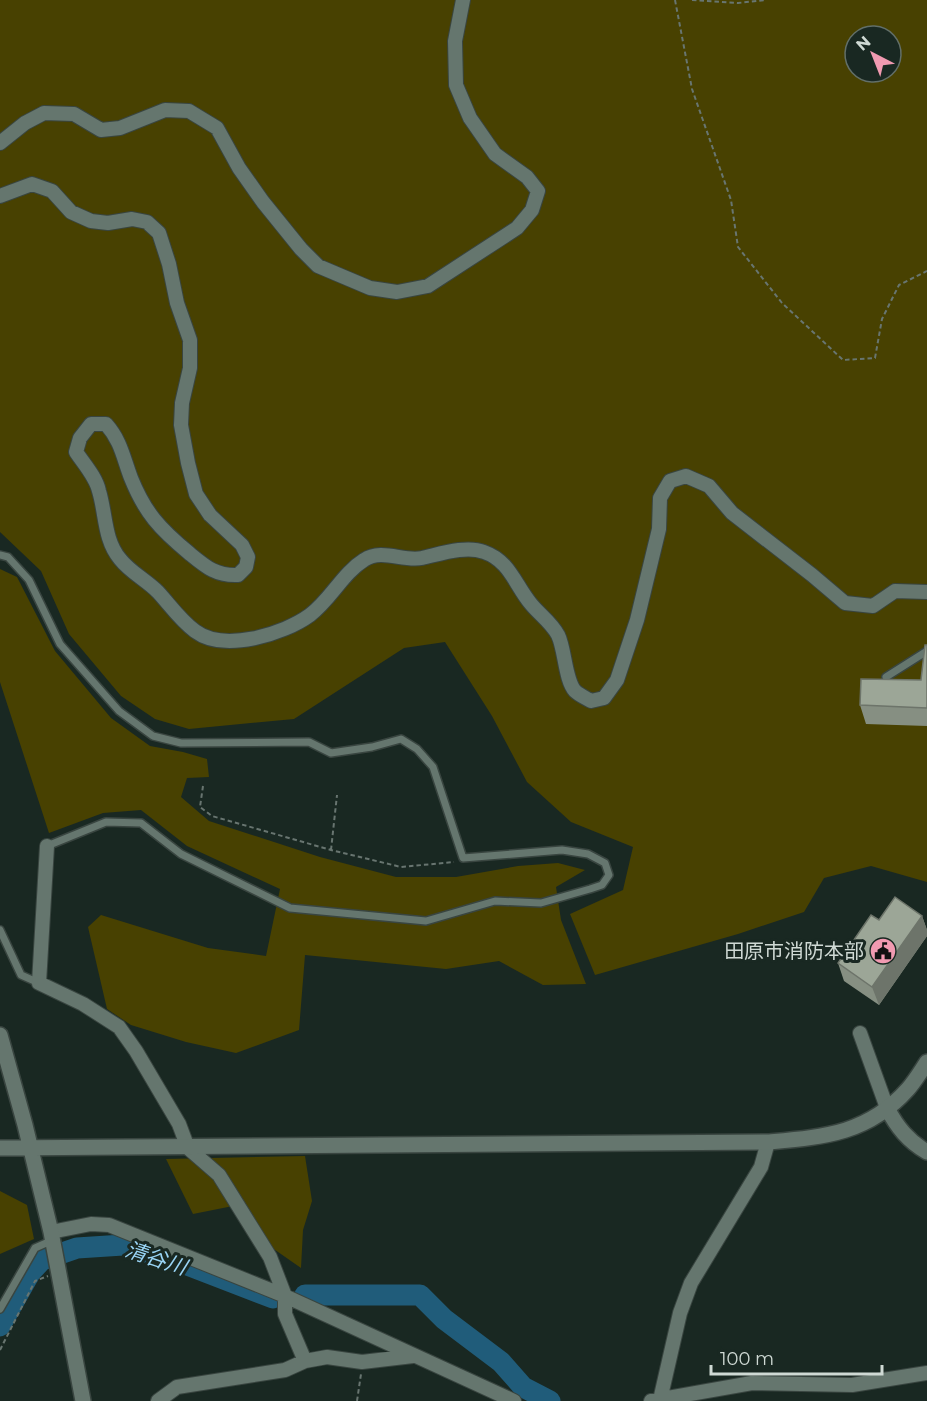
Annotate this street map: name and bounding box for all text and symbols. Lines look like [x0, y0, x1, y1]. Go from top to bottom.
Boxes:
north arrow [843, 24, 903, 84]
text: N [852, 32, 874, 55]
public building icon: 田原市消防本部 [868, 936, 898, 966]
place label: 田原市消防本部 [724, 939, 864, 963]
water label: 清谷川 [122, 1236, 192, 1280]
scale bar [711, 1338, 882, 1376]
text: 100 m [720, 1348, 774, 1370]

